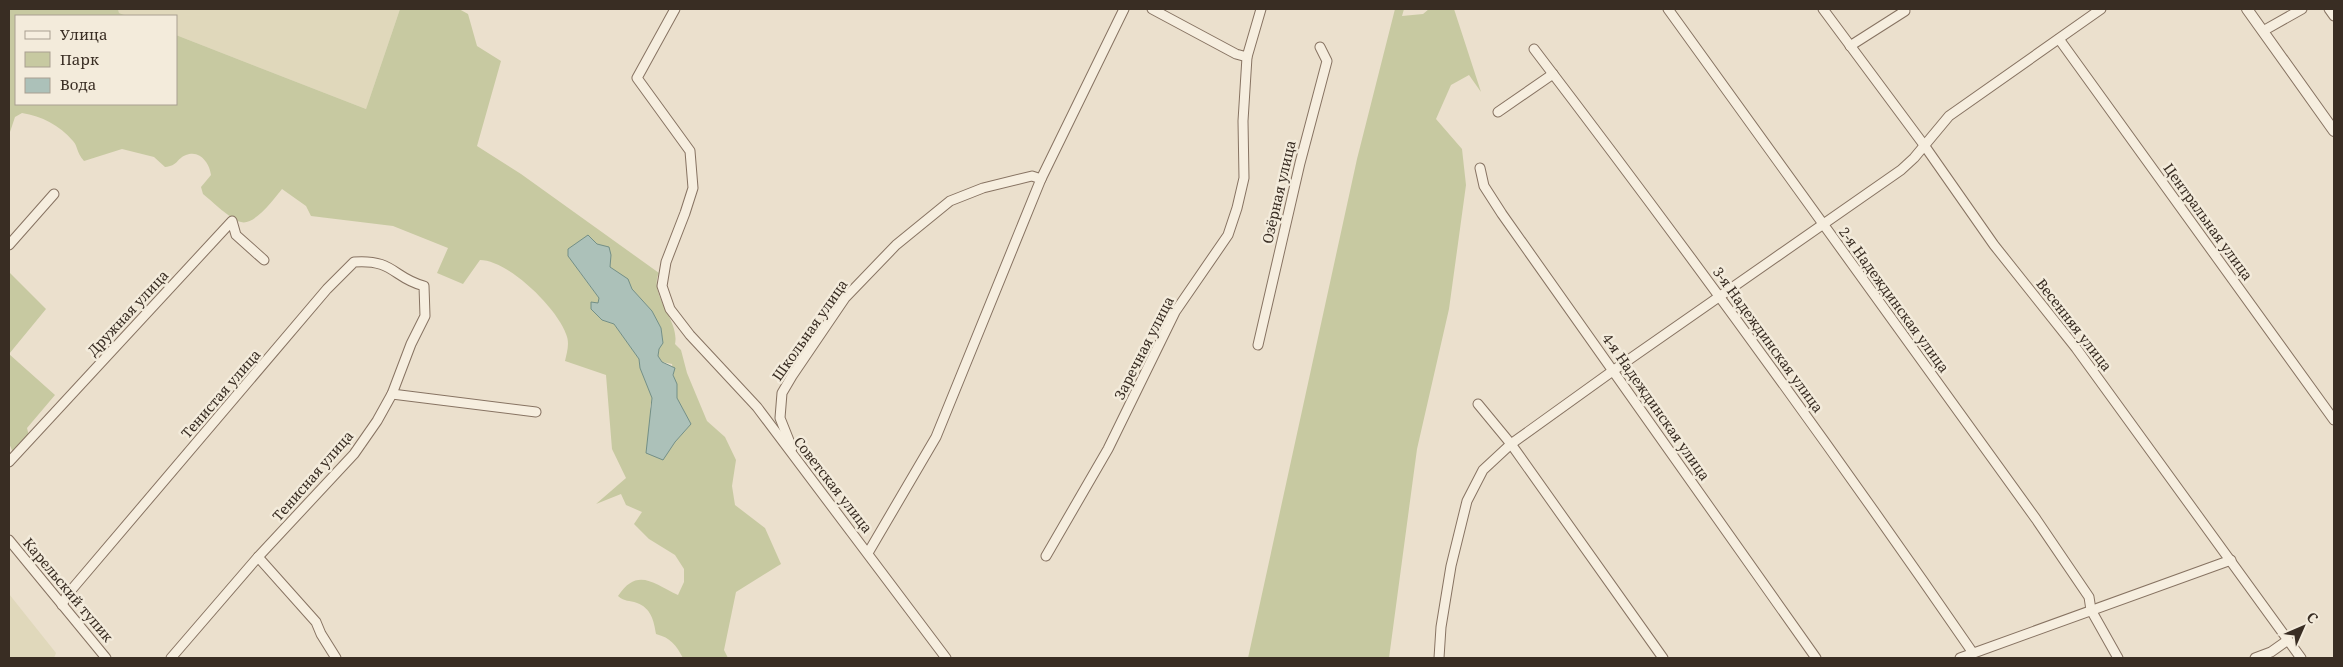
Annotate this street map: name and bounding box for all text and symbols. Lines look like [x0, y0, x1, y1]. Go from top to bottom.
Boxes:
legend [15, 15, 178, 105]
text: Улица [60, 24, 108, 44]
text: Парк [60, 49, 99, 69]
text: Вода [60, 74, 96, 94]
street label: Озёрная улица [1257, 138, 1300, 245]
street label: Центральная улица [2159, 159, 2257, 284]
street label: 2-я Надеждинская улица [1835, 223, 1954, 376]
street label: 3-я Надеждинская улица [1709, 263, 1828, 416]
street label: Дружная улица [83, 266, 172, 360]
street label: Весенняя улица [2032, 274, 2117, 375]
street label: Школьная улица [767, 275, 852, 384]
street label: Заречная улица [1109, 293, 1178, 403]
street label: 4-я Надеждинская улица [1598, 329, 1715, 484]
street label: Тенистая улица [177, 345, 265, 442]
street label: Тенисная улица [268, 426, 357, 525]
street label: Советская улица [790, 433, 877, 537]
street label: Карельский тупик [19, 534, 118, 646]
north arrow [2278, 602, 2328, 652]
text: С [2303, 607, 2323, 627]

